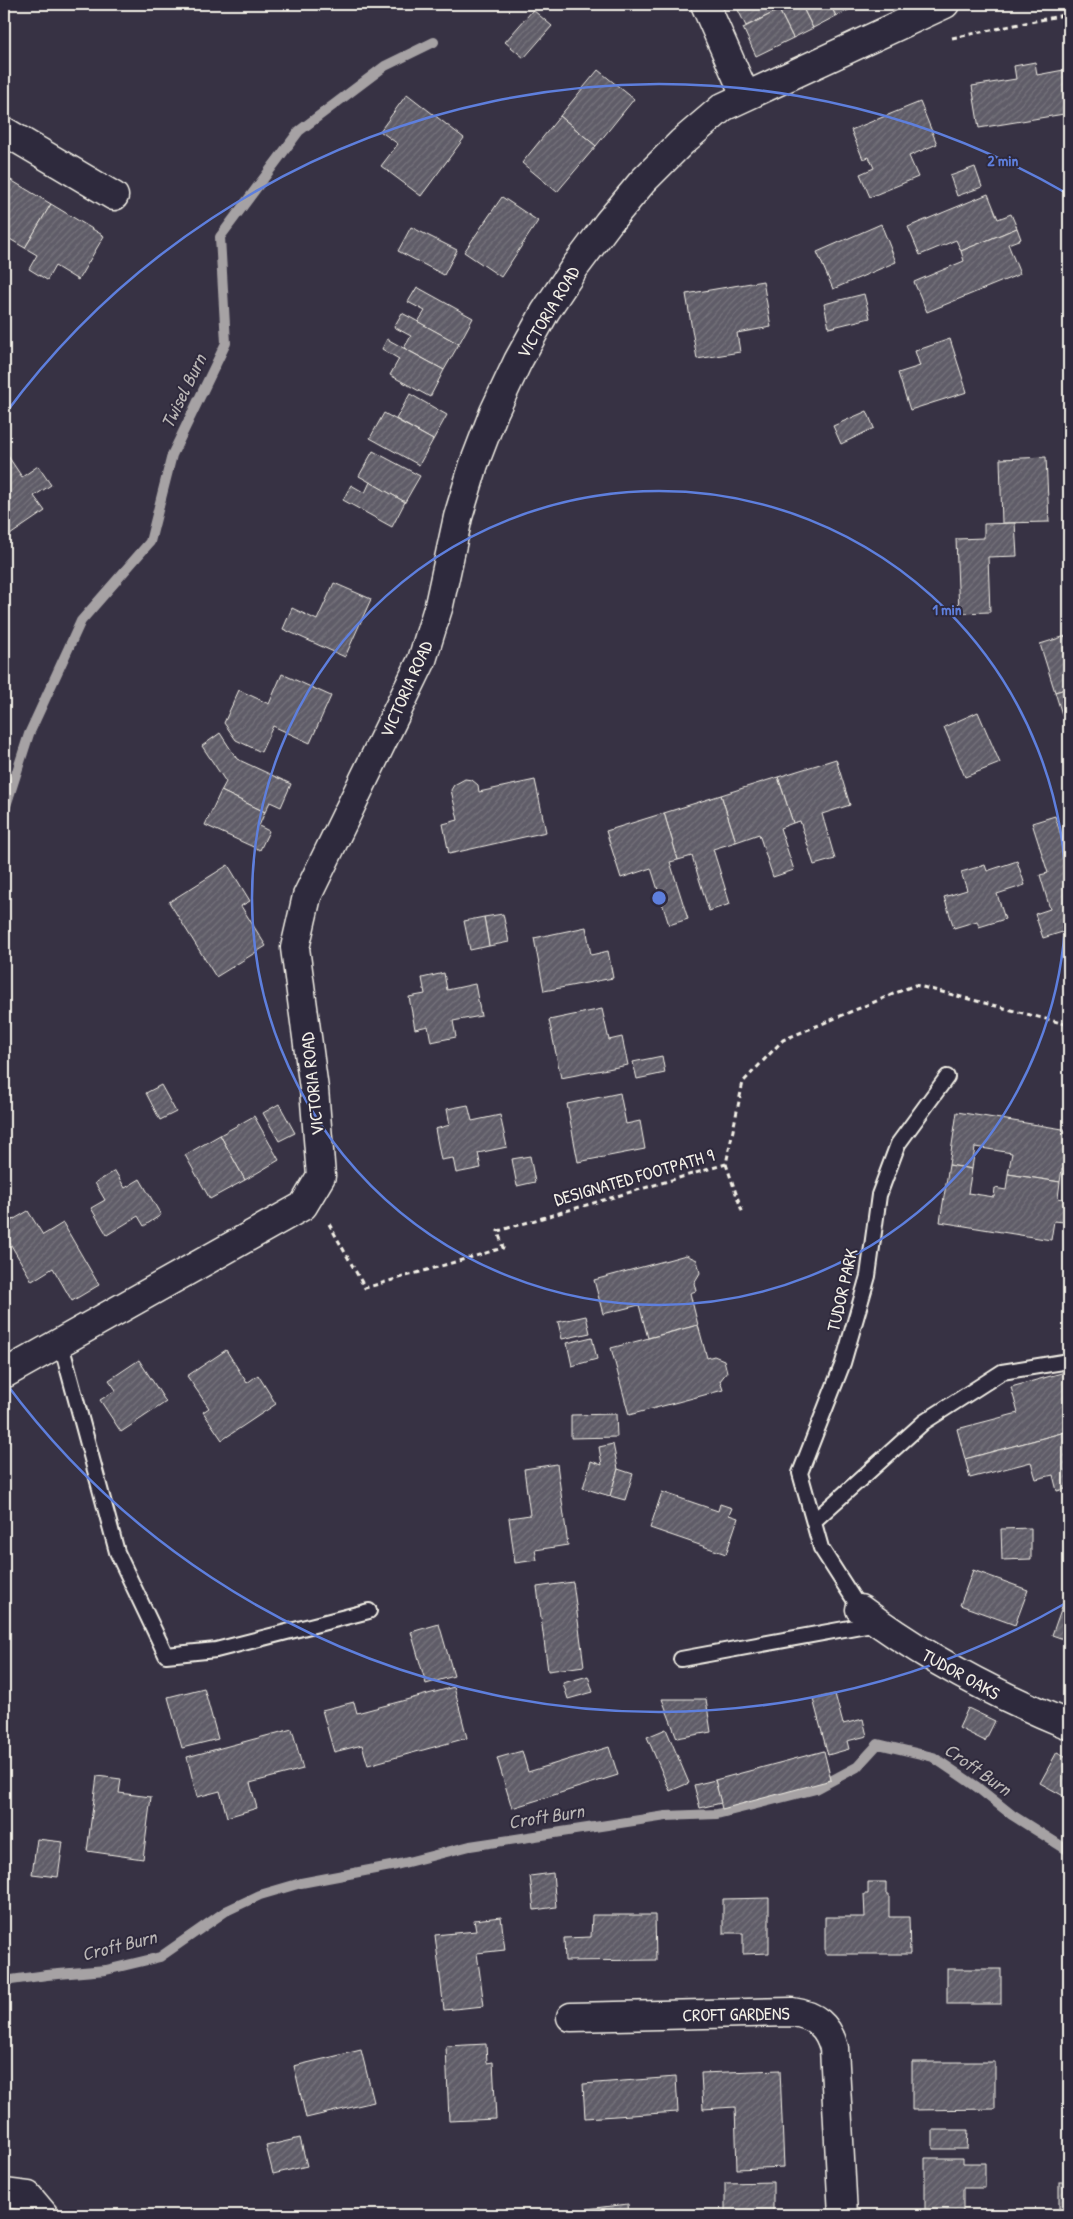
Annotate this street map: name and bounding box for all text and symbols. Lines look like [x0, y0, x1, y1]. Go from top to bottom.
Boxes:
text: 2 min [988, 150, 1019, 171]
street label: VICTORIA ROAD [511, 261, 586, 363]
water label: Twisel Burn [154, 348, 213, 432]
text: 1 min [932, 599, 962, 620]
street label: VICTORIA ROAD [374, 636, 439, 741]
centre of rings [650, 889, 668, 907]
street label: VICTORIA ROAD [294, 1031, 330, 1137]
street label: DESIGNATED FOOTPATH 9 [551, 1142, 717, 1212]
street label: TUDOR PARK [820, 1246, 864, 1334]
street label: TUDOR OAKS [917, 1642, 1005, 1706]
water label: Croft Burn [939, 1736, 1018, 1802]
water label: Croft Burn [506, 1797, 587, 1835]
water label: Croft Burn [79, 1923, 161, 1967]
street label: CROFT GARDENS [682, 2001, 790, 2027]

